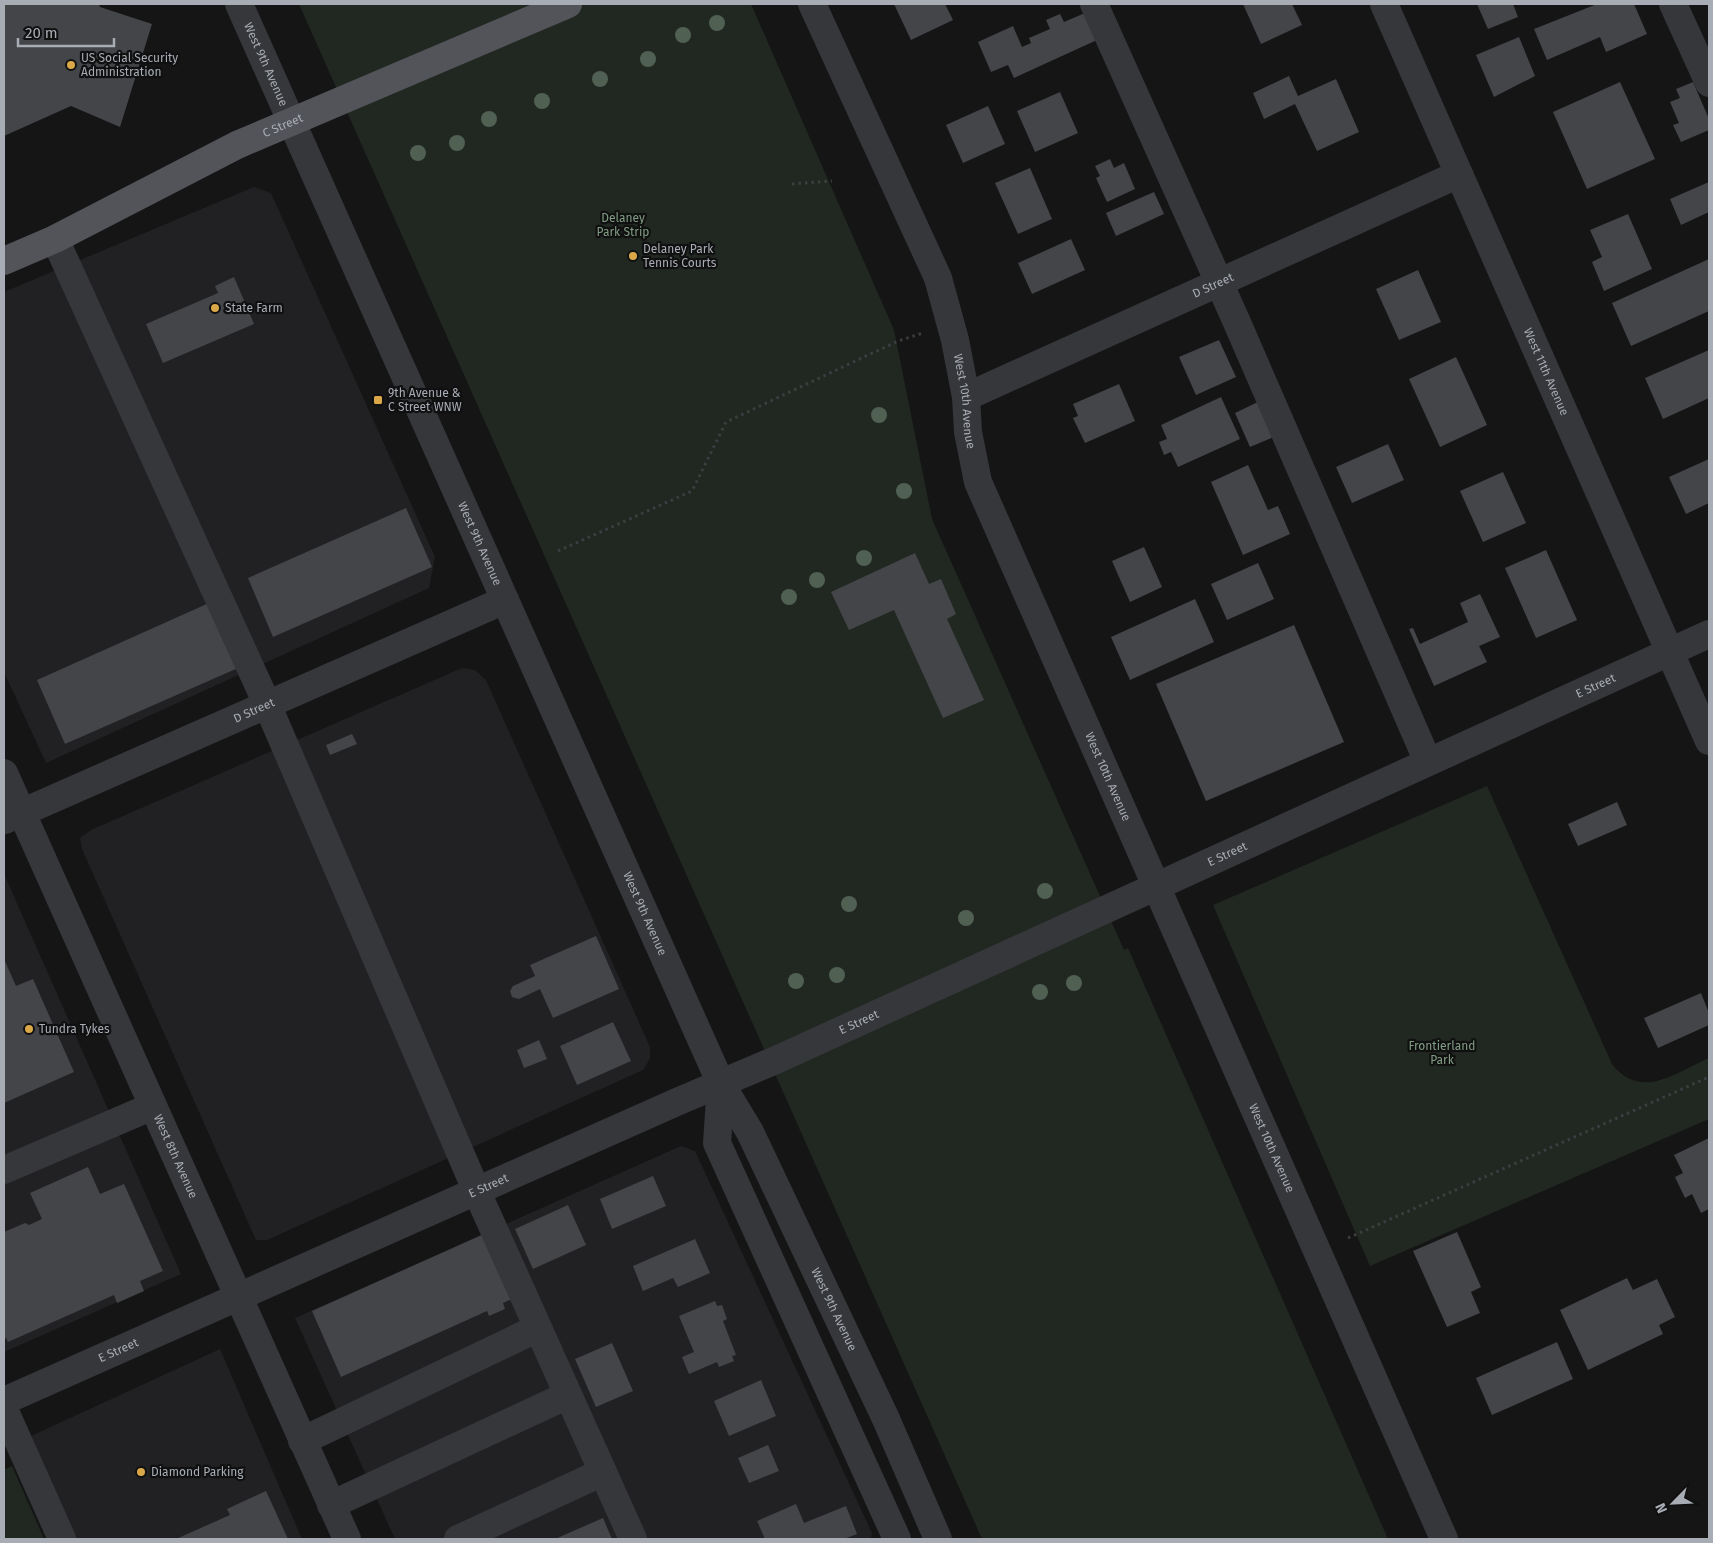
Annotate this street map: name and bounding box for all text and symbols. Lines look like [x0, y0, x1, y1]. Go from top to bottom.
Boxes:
scale bar [18, 15, 114, 47]
street label: West 9th Avenue [241, 20, 291, 108]
text: 20 m [25, 24, 58, 42]
place label: US Social Security Administration [81, 51, 178, 79]
marker: US Social Security Administration [65, 59, 77, 71]
street label: C Street [260, 111, 306, 140]
park label: Delaney Park Strip [597, 211, 649, 239]
place label: Delaney Park Tennis Courts [643, 242, 717, 270]
marker: Delaney Park Tennis Courts [627, 250, 639, 262]
street label: D Street [1190, 270, 1236, 301]
place label: State Farm [225, 301, 283, 315]
marker: State Farm [209, 302, 221, 314]
street label: West 11th Avenue [1521, 326, 1572, 418]
street label: West 10th Avenue [951, 353, 978, 450]
place label: 9th Avenue & C Street WNW [388, 386, 462, 414]
marker: 9th Avenue & C Street WNW [372, 394, 384, 406]
street label: West 9th Avenue [455, 500, 505, 588]
street label: E Street [1574, 670, 1618, 701]
street label: D Street [231, 695, 277, 726]
street label: West 10th Avenue [1082, 730, 1134, 823]
street label: E Street [1205, 839, 1250, 869]
street label: West 9th Avenue [620, 869, 670, 958]
street label: E Street [837, 1007, 882, 1037]
place label: Tundra Tykes [39, 1022, 110, 1036]
marker: Tundra Tykes [23, 1023, 35, 1035]
park label: Frontierland Park [1409, 1039, 1475, 1067]
street label: West 10th Avenue [1246, 1101, 1297, 1195]
street label: West 8th Avenue [151, 1112, 201, 1201]
street label: E Street [466, 1171, 511, 1201]
street label: West 9th Avenue [808, 1266, 860, 1353]
street label: E Street [96, 1335, 141, 1365]
place label: Diamond Parking [151, 1465, 244, 1479]
marker: Diamond Parking [135, 1466, 147, 1478]
north arrow [1648, 1478, 1698, 1528]
text: N [1652, 1500, 1671, 1516]

